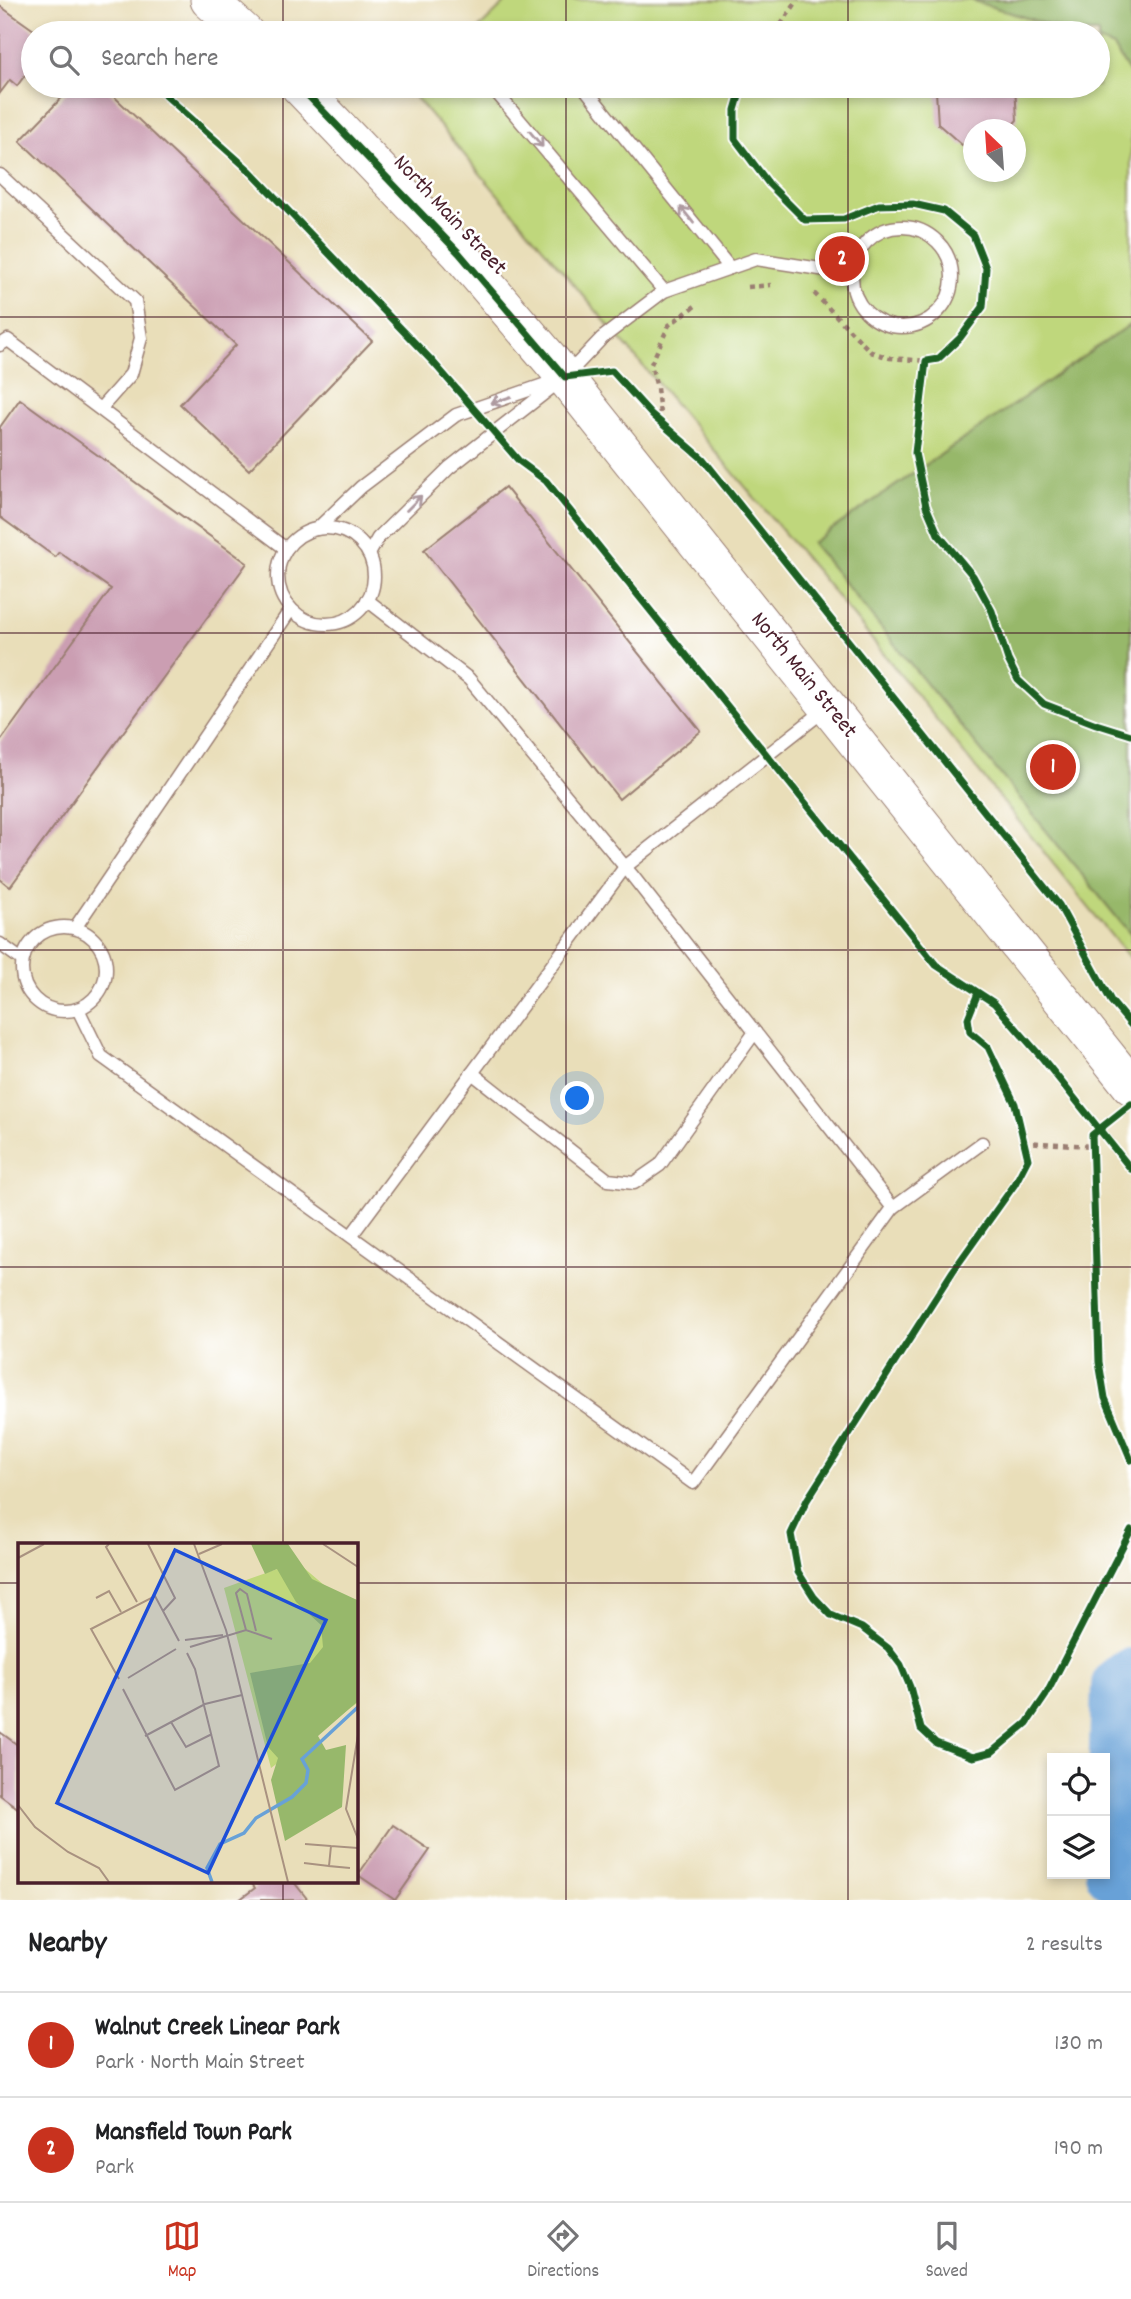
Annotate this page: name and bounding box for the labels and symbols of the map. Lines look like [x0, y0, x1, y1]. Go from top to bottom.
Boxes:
north arrow [963, 119, 1026, 182]
one-way arrow [528, 130, 544, 148]
street label: North Main Street [384, 148, 514, 284]
one-way arrow [680, 206, 695, 224]
pin: 2 [819, 233, 865, 285]
one-way arrow [490, 395, 512, 407]
one-way arrow [405, 495, 422, 512]
street label: North Main Street [742, 606, 864, 746]
pin: 1 [1030, 741, 1076, 793]
your location [560, 1081, 594, 1115]
inset map [18, 1543, 357, 1882]

